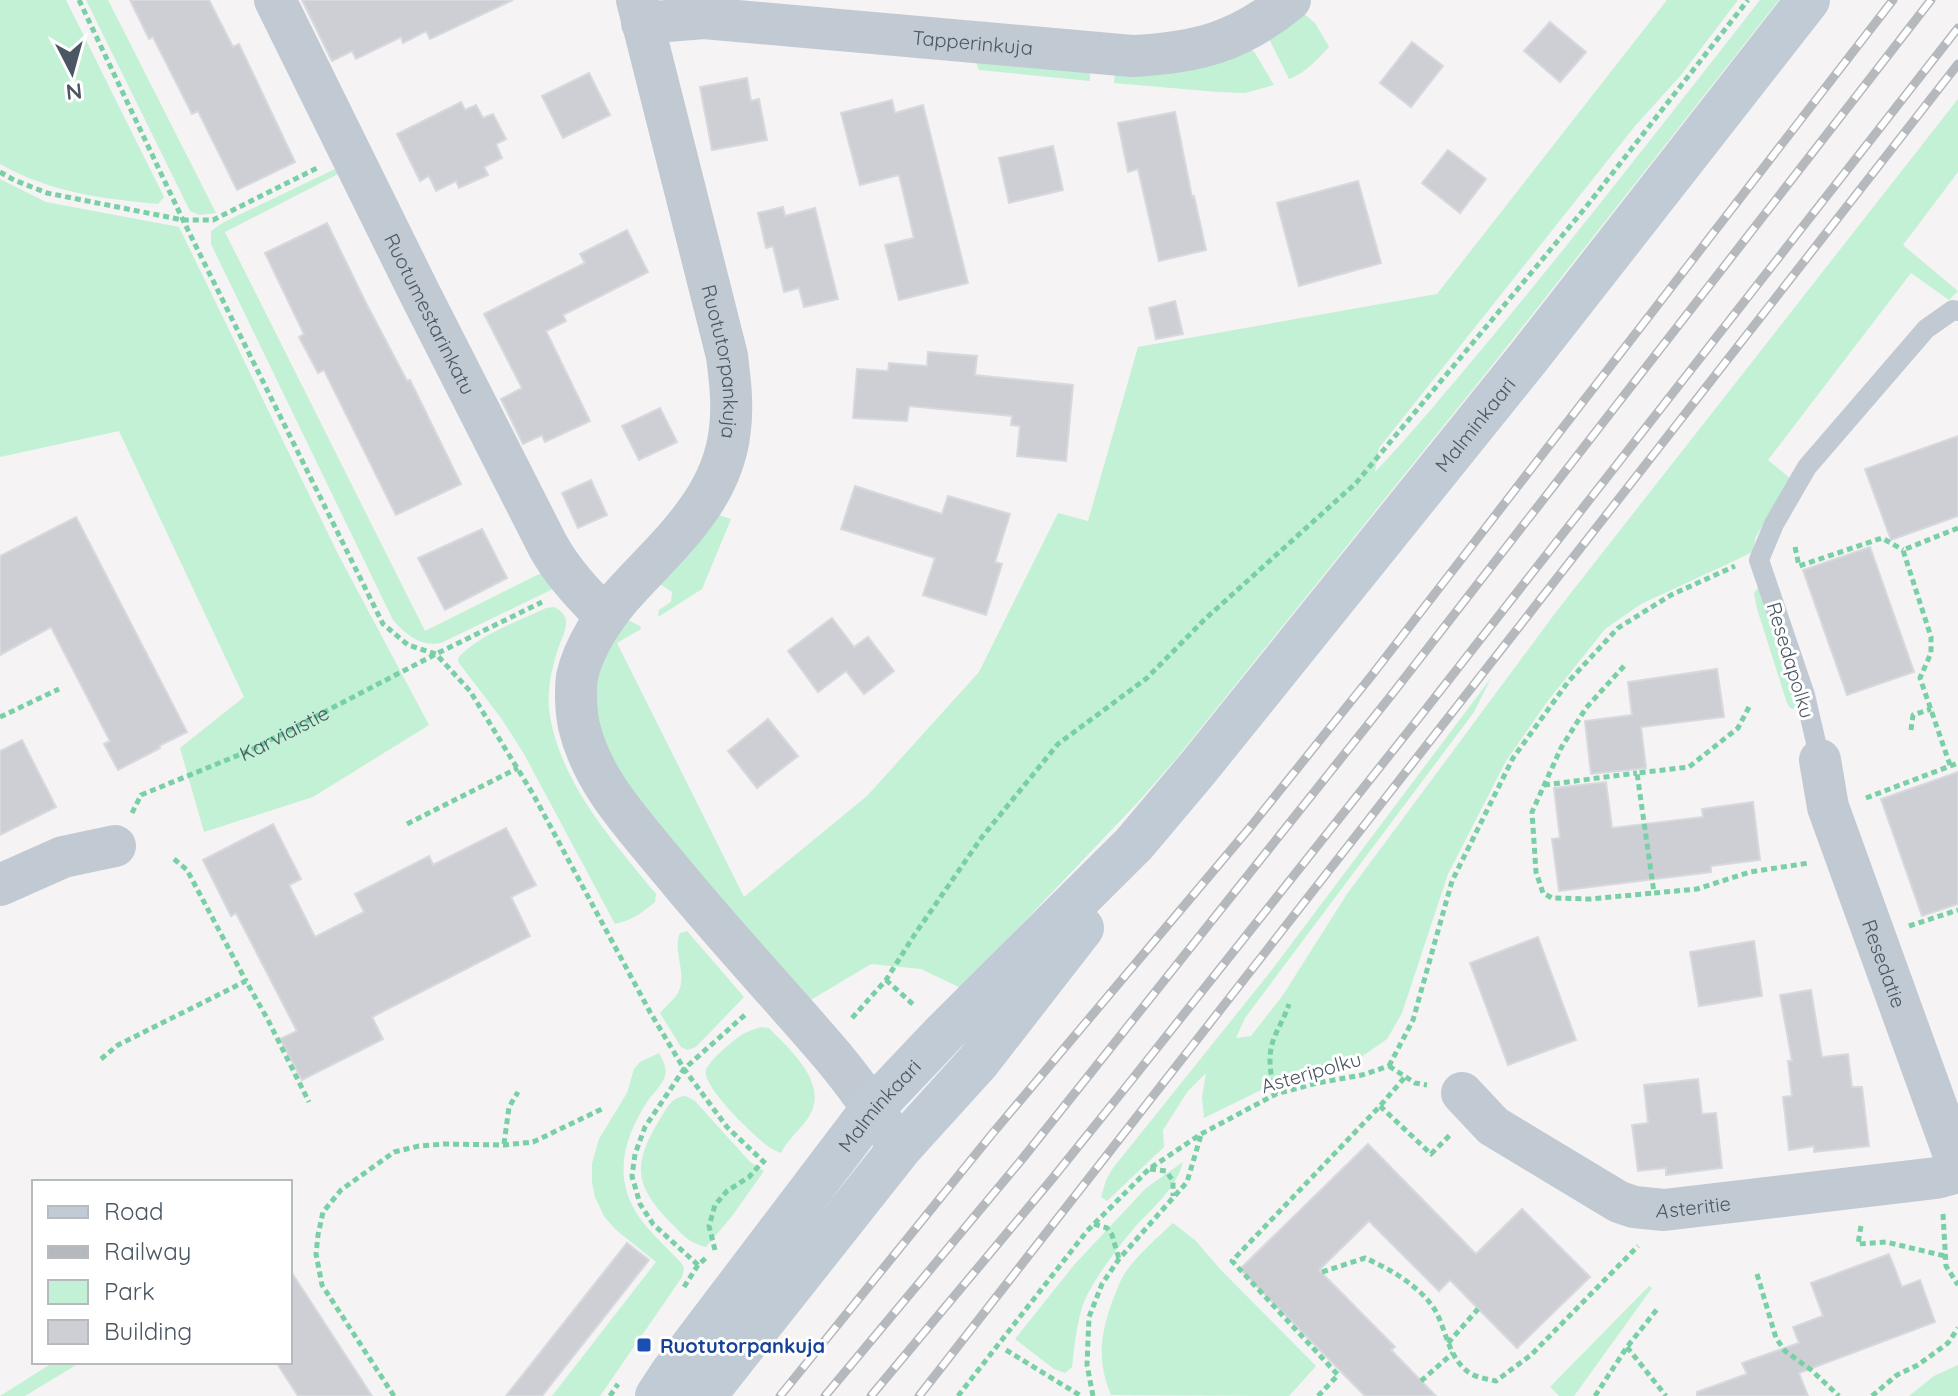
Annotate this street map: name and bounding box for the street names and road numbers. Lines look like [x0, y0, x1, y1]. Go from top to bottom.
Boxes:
street label: Tapperinkuja [911, 24, 1034, 60]
street label: Ruotumestarinkatu [379, 229, 481, 398]
street label: Ruotutorpankuja [697, 282, 744, 440]
street label: Malminkaari [1429, 372, 1520, 477]
street label: Resedapolku [1761, 599, 1821, 721]
street label: Karviaistie [235, 699, 333, 766]
street label: Resedatie [1857, 916, 1912, 1011]
street label: Asteripolku [1258, 1046, 1364, 1098]
street label: Malminkaari [832, 1054, 926, 1156]
street label: Asteritie [1655, 1190, 1732, 1223]

